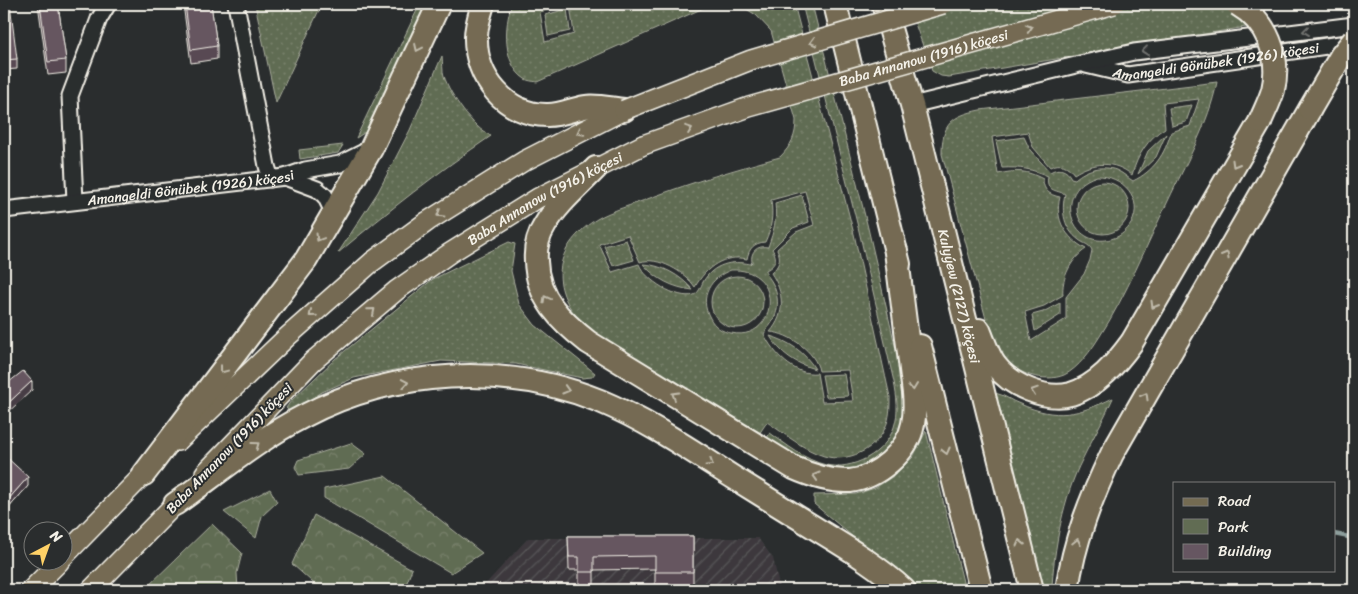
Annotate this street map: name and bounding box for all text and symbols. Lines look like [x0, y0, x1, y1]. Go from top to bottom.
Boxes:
street label: Baba Annanow (1916) köçesi [836, 22, 1012, 94]
one-way arrow [1025, 23, 1033, 33]
one-way arrow [1302, 25, 1310, 36]
street label: Amangeldi Gönübek (1926) köçesi [1109, 35, 1322, 89]
one-way arrow [809, 37, 817, 47]
one-way arrow [414, 43, 424, 52]
one-way arrow [1140, 45, 1148, 56]
one-way arrow [684, 125, 693, 135]
one-way arrow [576, 126, 585, 136]
street label: Baba Annanow (1916) köçesi [463, 145, 628, 252]
one-way arrow [1232, 159, 1242, 168]
street label: Amangeldi Gönübek (1926) köçesi [85, 162, 299, 213]
one-way arrow [436, 208, 445, 217]
street label: Kulyýew (2127) köçesi [930, 226, 988, 367]
one-way arrow [315, 233, 325, 242]
one-way arrow [1220, 251, 1230, 260]
one-way arrow [542, 295, 552, 304]
one-way arrow [1150, 299, 1160, 308]
one-way arrow [309, 309, 318, 318]
one-way arrow [366, 309, 375, 317]
one-way arrow [221, 364, 229, 373]
street label: Baba Annanow (1916) köçesi [160, 376, 300, 520]
one-way arrow [401, 378, 409, 388]
one-way arrow [907, 383, 918, 391]
one-way arrow [561, 384, 569, 394]
one-way arrow [1030, 386, 1039, 396]
one-way arrow [672, 392, 681, 401]
one-way arrow [1139, 392, 1149, 401]
one-way arrow [250, 442, 259, 450]
one-way arrow [941, 447, 951, 455]
one-way arrow [705, 456, 714, 466]
one-way arrow [812, 472, 820, 482]
legend [1173, 482, 1336, 572]
text: Road [1218, 488, 1251, 514]
text: Park [1218, 514, 1249, 540]
north arrow [22, 522, 72, 572]
text: N [44, 523, 68, 549]
one-way arrow [1015, 538, 1026, 547]
one-way arrow [1071, 538, 1082, 547]
text: Building [1218, 538, 1272, 564]

